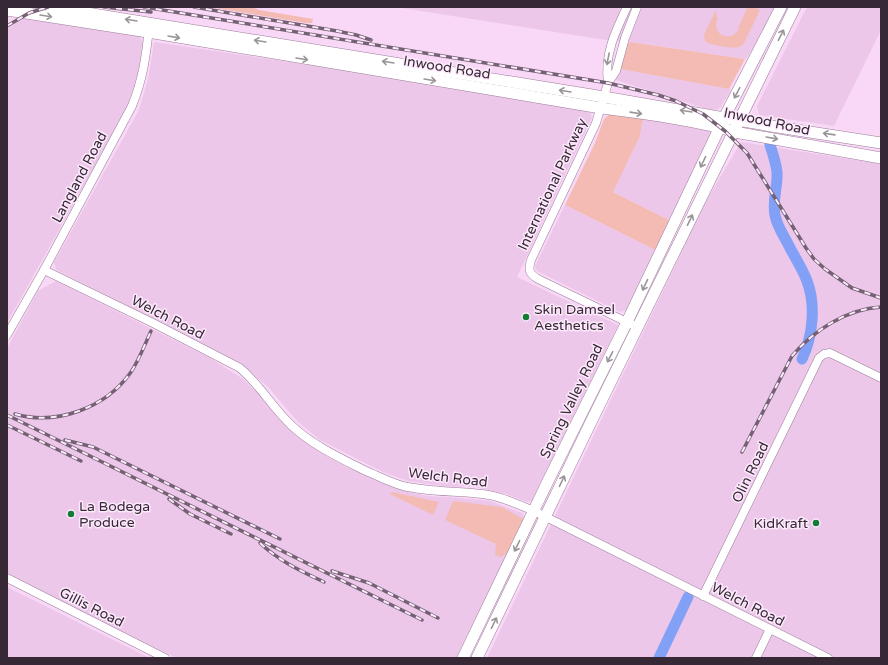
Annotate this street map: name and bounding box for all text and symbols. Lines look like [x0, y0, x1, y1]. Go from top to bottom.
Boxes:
one-way arrow [39, 12, 52, 20]
one-way arrow [125, 16, 138, 24]
one-way arrow [778, 29, 785, 41]
one-way arrow [167, 33, 180, 41]
one-way arrow [254, 37, 267, 45]
street label: Inwood Road [402, 52, 492, 83]
one-way arrow [604, 52, 612, 65]
one-way arrow [295, 55, 308, 63]
one-way arrow [382, 58, 395, 66]
one-way arrow [423, 76, 436, 84]
one-way arrow [559, 87, 572, 95]
one-way arrow [732, 87, 740, 99]
street label: Inwood Road [722, 104, 812, 139]
one-way arrow [680, 107, 693, 115]
one-way arrow [629, 109, 642, 117]
street label: International Parkway [514, 115, 591, 253]
street label: Langland Road [48, 129, 111, 226]
one-way arrow [823, 130, 836, 138]
one-way arrow [765, 134, 778, 142]
one-way arrow [699, 156, 706, 168]
one-way arrow [687, 214, 694, 226]
one-way arrow [641, 279, 648, 291]
street label: Welch Road [128, 292, 207, 343]
place label: Skin Damsel Aesthetics [534, 301, 615, 334]
marker: Skin Damsel Aesthetics [521, 312, 531, 322]
street label: Spring Valley Road [536, 341, 607, 461]
one-way arrow [606, 350, 613, 362]
street label: Olin Road [728, 439, 772, 505]
street label: Welch Road [407, 464, 489, 491]
one-way arrow [559, 476, 566, 488]
place label: La Bodega Produce [79, 498, 150, 531]
marker: La Bodega Produce [66, 509, 76, 519]
place label: KidKraft [753, 515, 809, 532]
marker: KidKraft [811, 518, 821, 528]
one-way arrow [513, 540, 520, 552]
street label: Welch Road [708, 579, 787, 630]
street label: Gillis Road [57, 584, 127, 631]
one-way arrow [491, 617, 498, 629]

